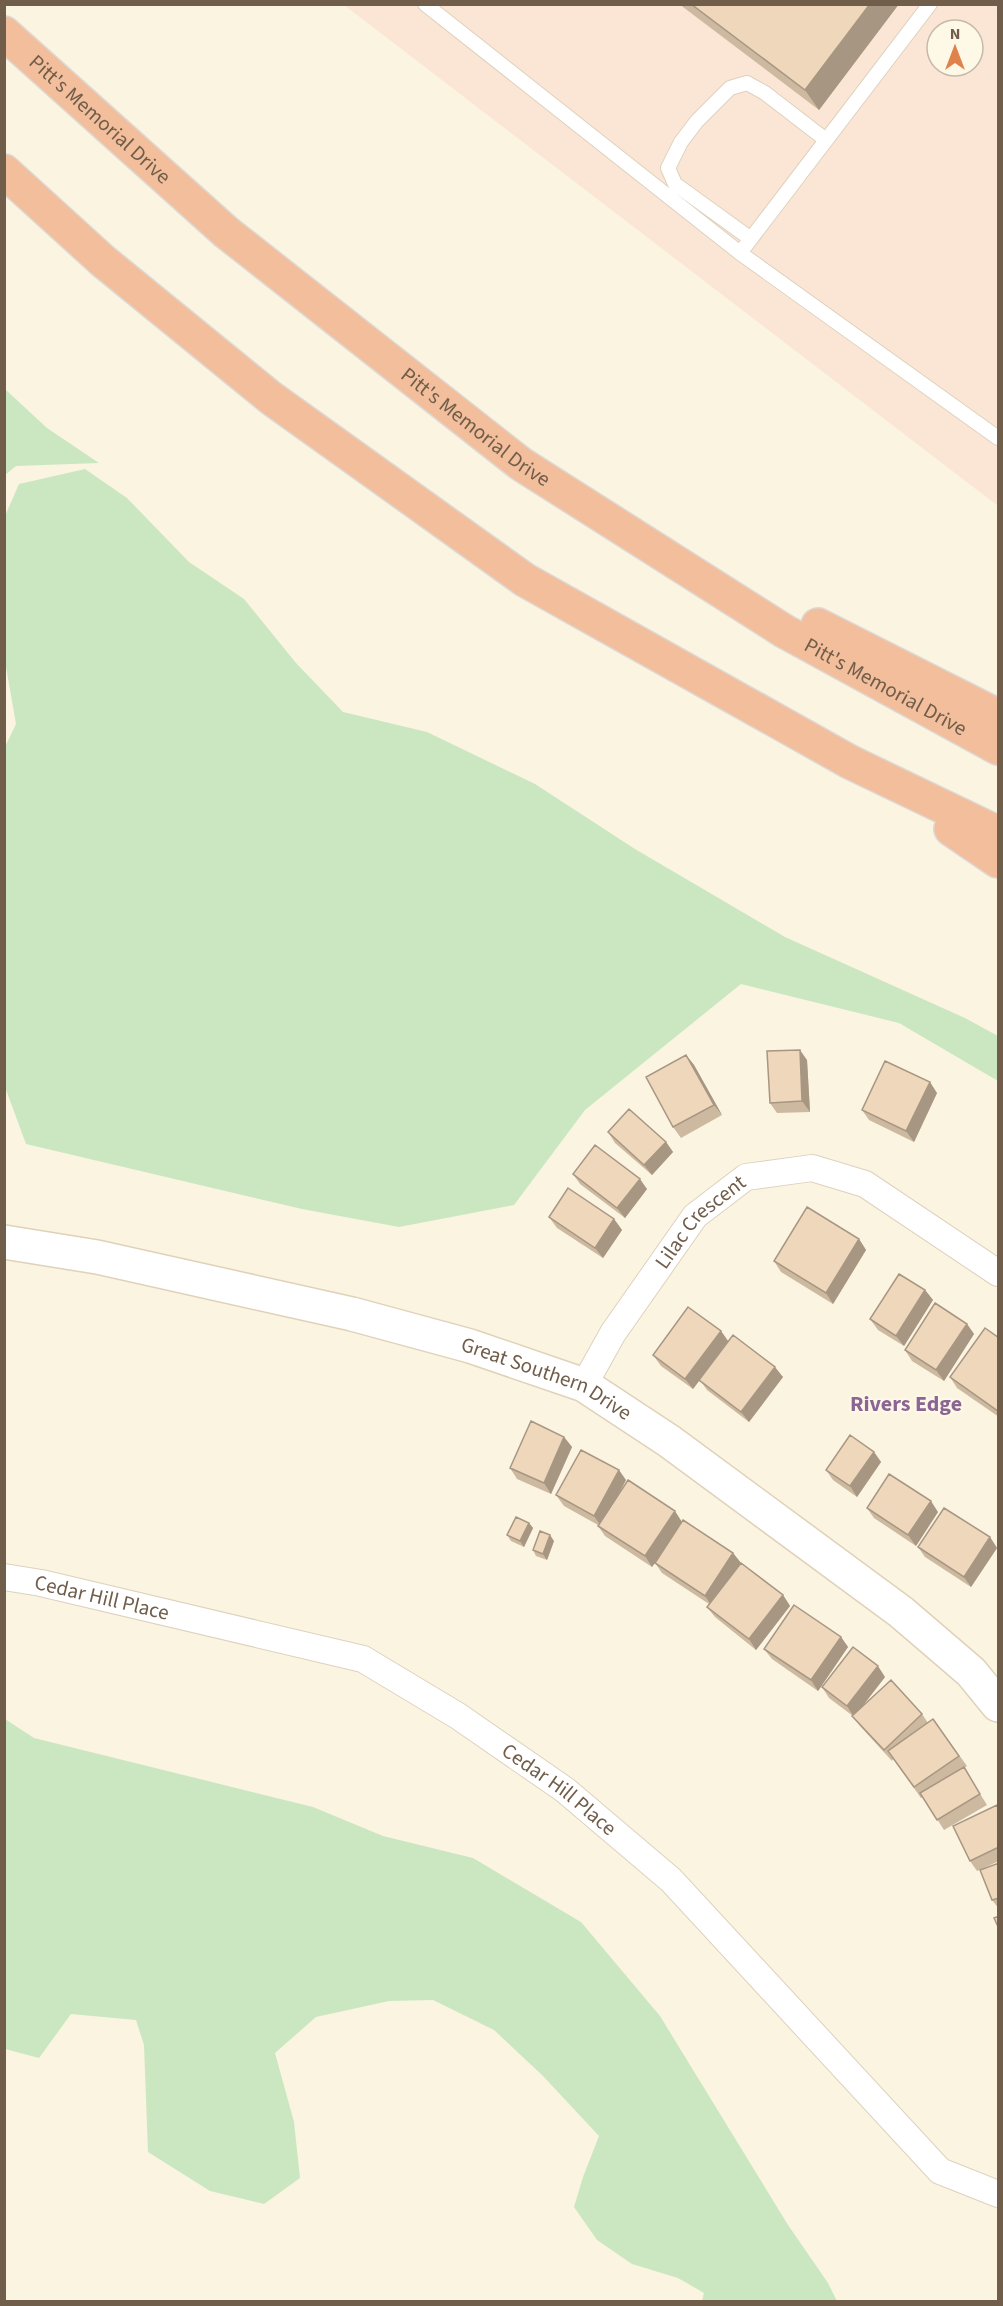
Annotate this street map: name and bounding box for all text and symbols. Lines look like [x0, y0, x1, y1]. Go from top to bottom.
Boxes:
north arrow [925, 18, 985, 78]
text: N [950, 23, 960, 45]
street label: Pitt's Memorial Drive [23, 47, 178, 191]
street label: Pitt's Memorial Drive [395, 360, 556, 494]
street label: Pitt's Memorial Drive [799, 630, 973, 743]
street label: Lilac Crescent [648, 1167, 752, 1275]
street label: Great Southern Drive [458, 1329, 638, 1427]
district label: Rivers Edge [850, 1388, 962, 1420]
street label: Cedar Hill Place [33, 1567, 172, 1628]
street label: Cedar Hill Place [496, 1736, 623, 1843]

